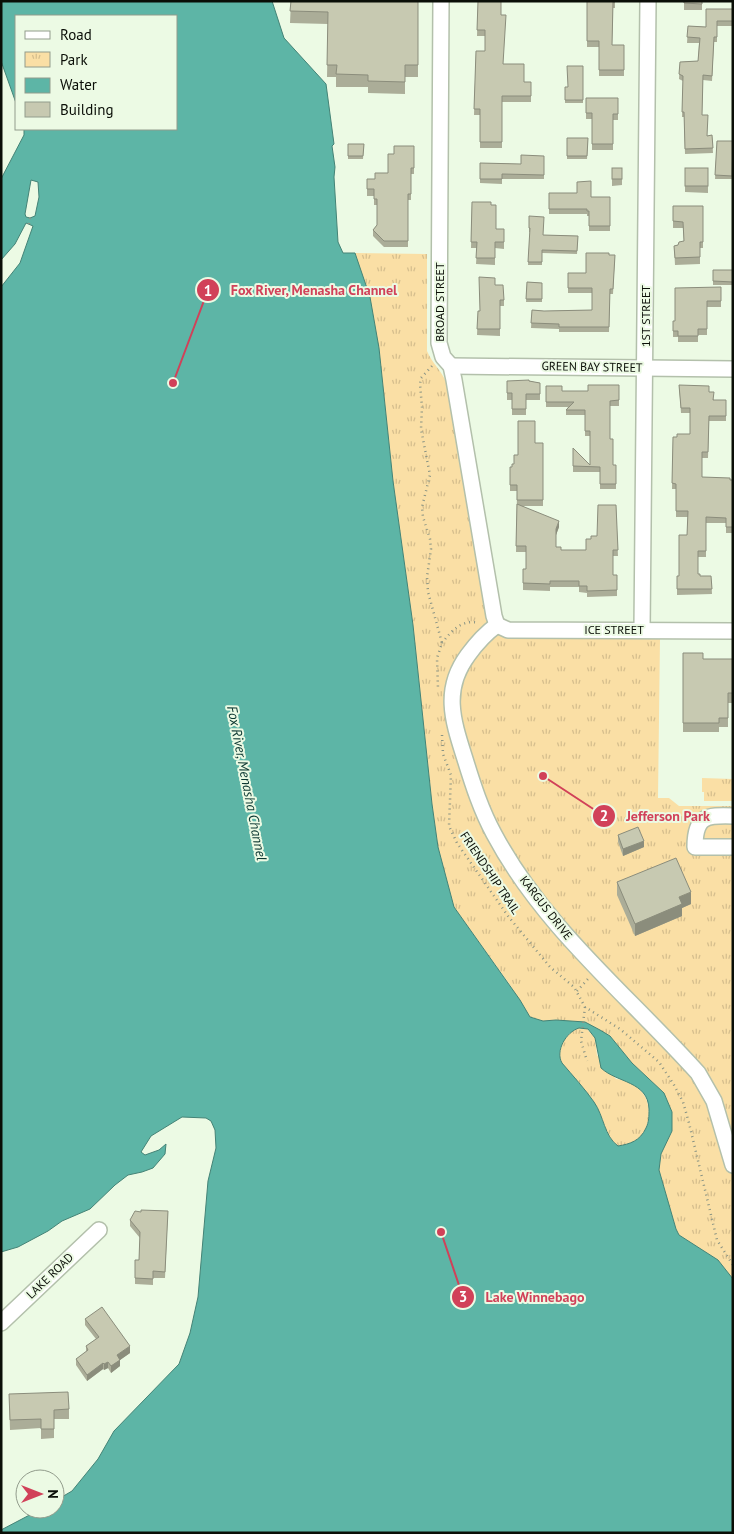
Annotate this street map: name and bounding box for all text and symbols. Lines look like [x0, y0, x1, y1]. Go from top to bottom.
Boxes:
legend [15, 15, 178, 130]
text: Road [60, 25, 92, 44]
text: Park [60, 50, 88, 69]
text: Water [60, 75, 97, 94]
text: Building [60, 100, 114, 119]
street label: BROAD STREET [432, 262, 447, 342]
callout: Fox River, Menasha Channel [195, 276, 408, 305]
text: 1 [204, 281, 212, 300]
text: Fox River, Menasha Channel [231, 281, 398, 299]
street label: 1ST STREET [638, 285, 653, 347]
street label: GREEN BAY STREET [541, 358, 643, 375]
street label: ICE STREET [584, 622, 644, 637]
water label: Fox River, Menasha Channel [223, 704, 271, 862]
callout: Jefferson Park [592, 802, 720, 831]
text: 2 [600, 806, 608, 825]
text: Jefferson Park [625, 807, 710, 825]
street label: FRIENDSHIP TRAIL [457, 829, 524, 917]
street label: KARGUS DRIVE [517, 873, 576, 943]
street label: LAKE ROAD [23, 1249, 76, 1302]
callout: Lake Winnebago [451, 1282, 595, 1311]
text: 3 [459, 1287, 467, 1306]
text: Lake Winnebago [486, 1288, 585, 1306]
north arrow [15, 1469, 65, 1519]
text: N [44, 1489, 62, 1499]

